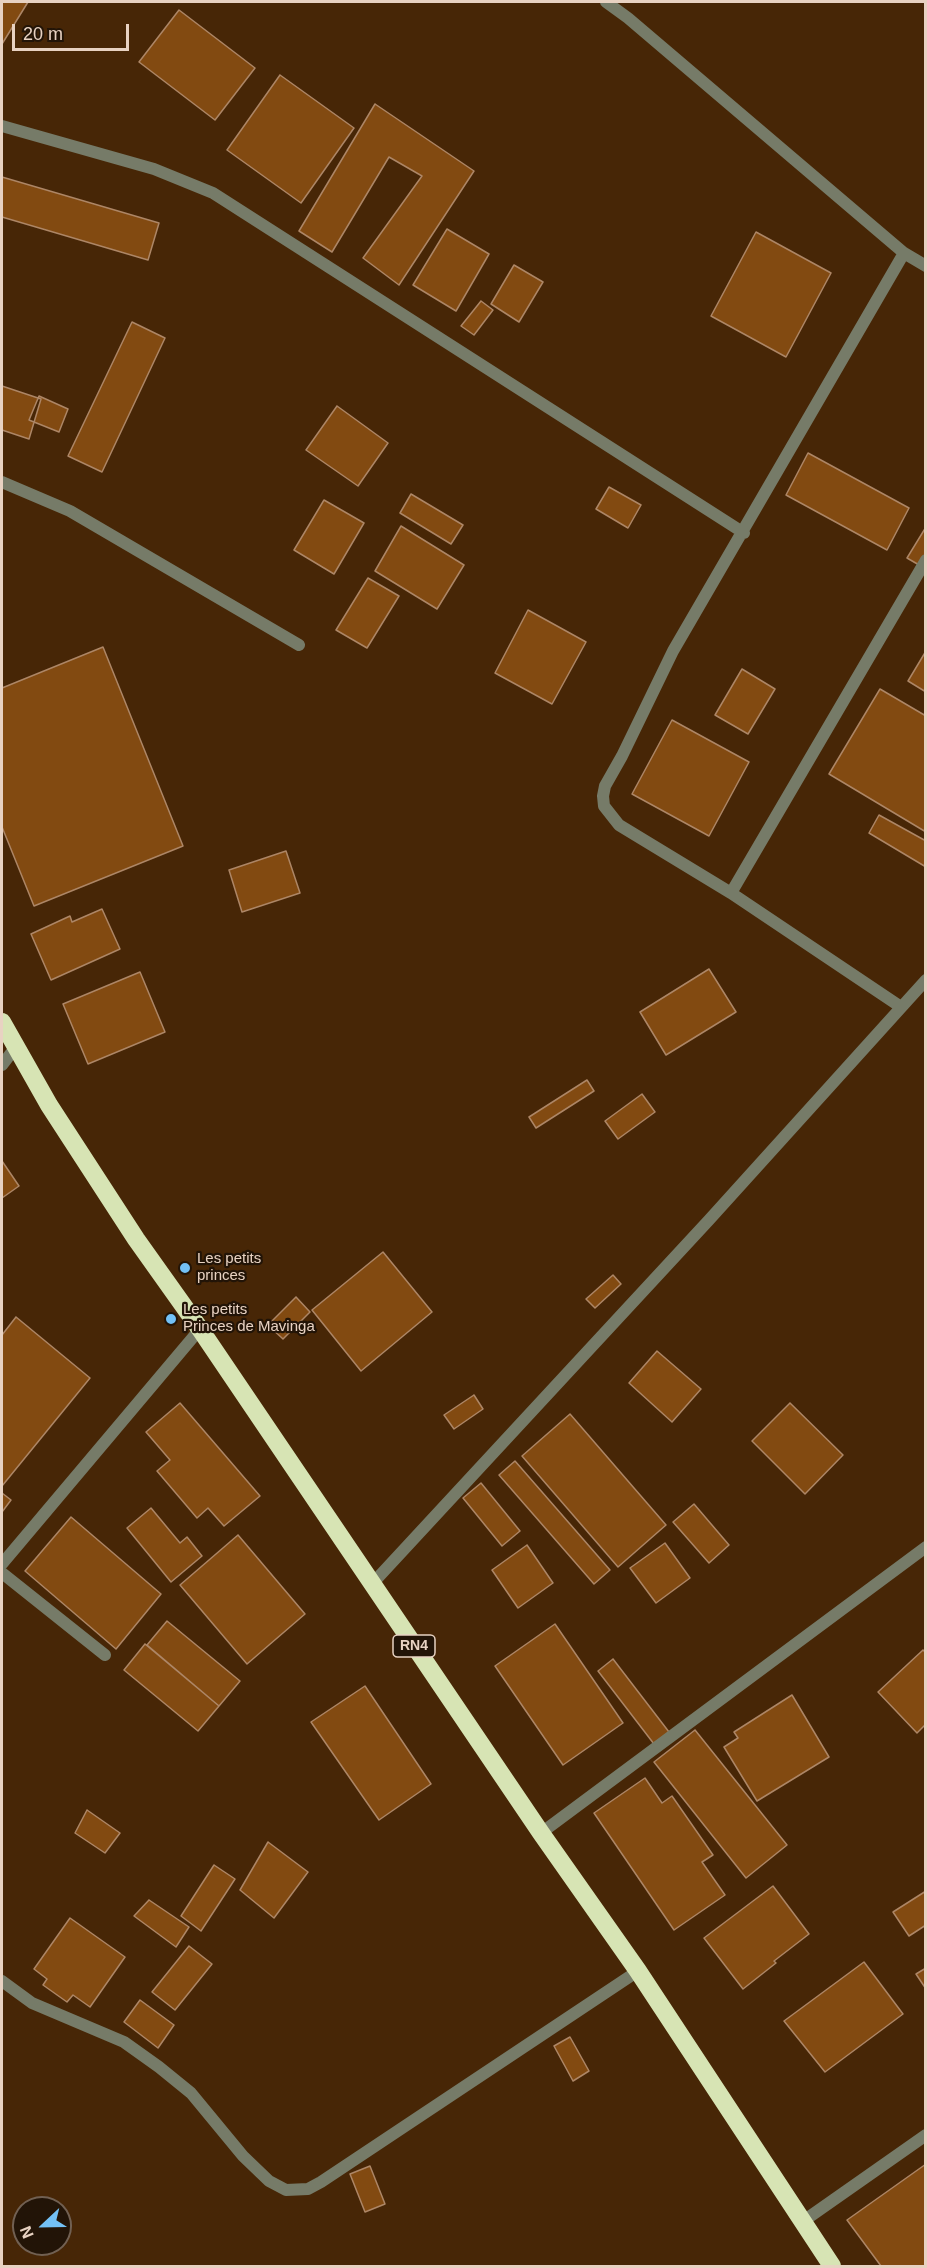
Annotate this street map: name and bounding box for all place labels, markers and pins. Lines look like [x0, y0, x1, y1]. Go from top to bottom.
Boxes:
place label: Les petits princes [197, 1250, 261, 1285]
marker: Les petits princes [178, 1261, 192, 1275]
place label: Les petits Princes de Mavinga [183, 1301, 315, 1336]
marker: Les petits Princes de Mavinga [164, 1312, 178, 1326]

